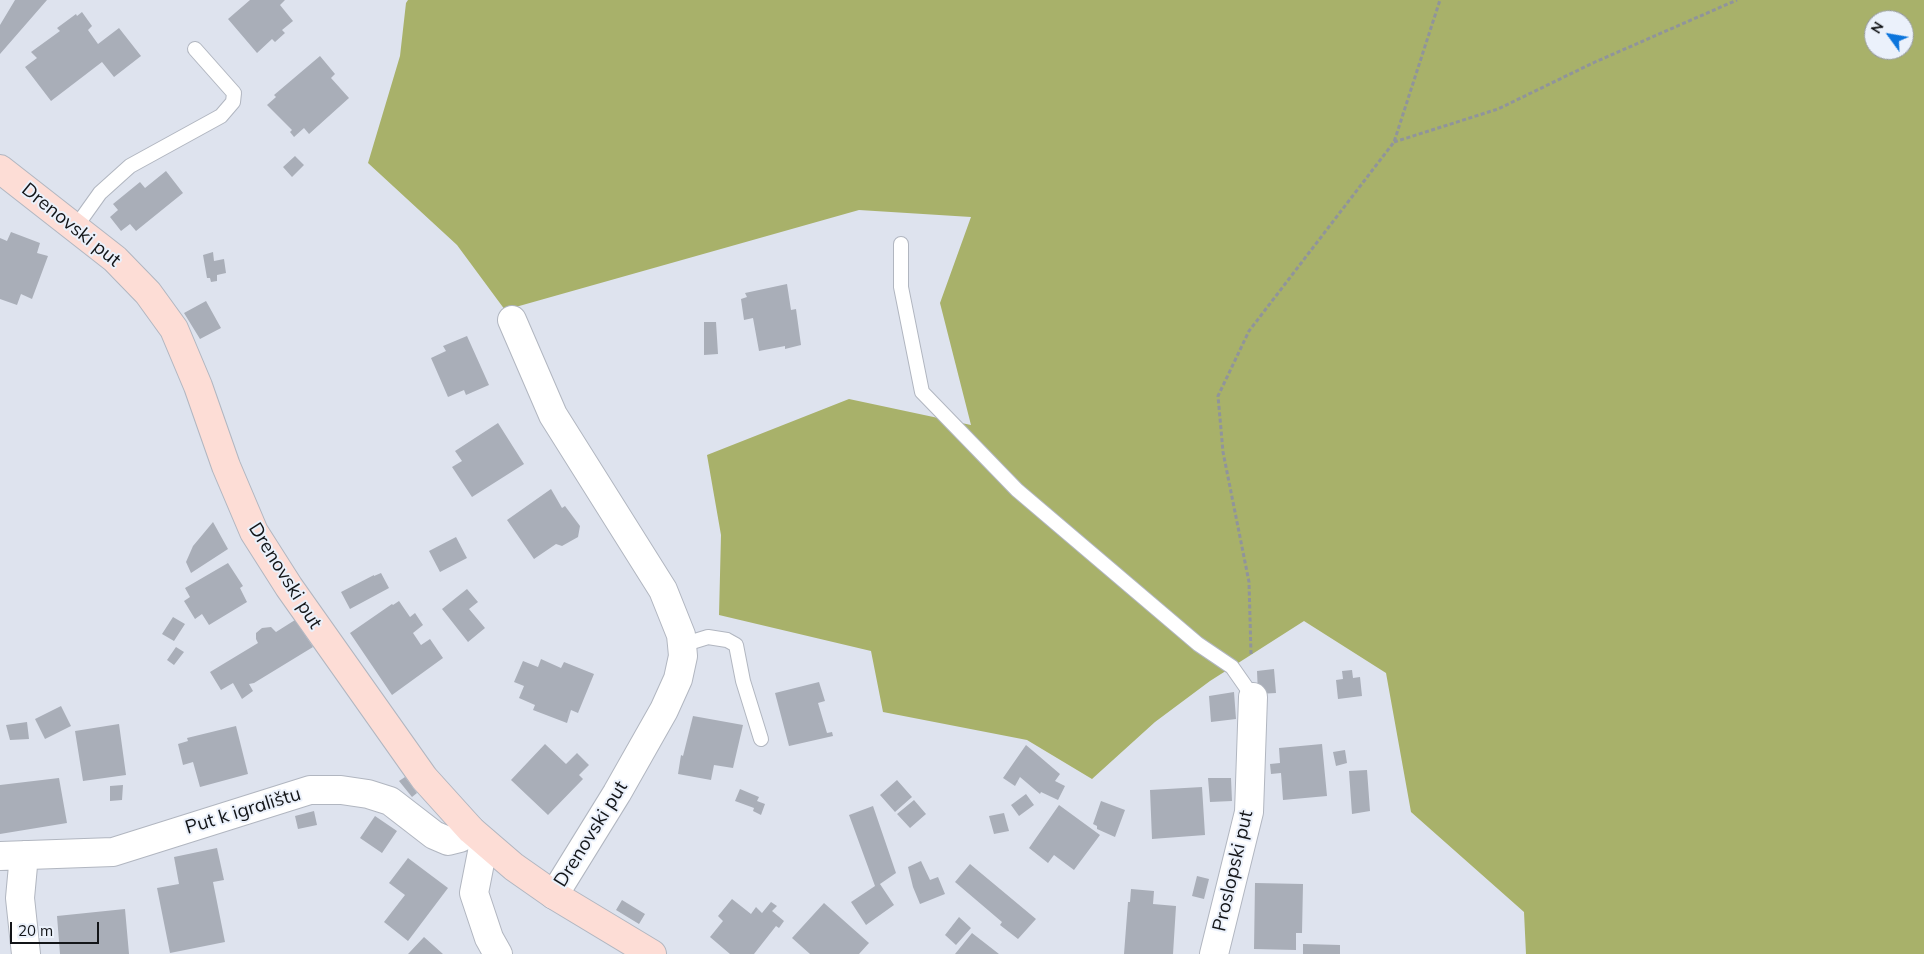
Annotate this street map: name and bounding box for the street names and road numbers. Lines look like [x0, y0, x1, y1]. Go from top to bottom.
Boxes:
street label: Drenovski put [17, 178, 125, 272]
street label: Drenovski put [243, 519, 327, 633]
street label: Drenovski put [549, 777, 633, 891]
street label: Put k igralištu [182, 783, 304, 839]
street label: Proslopski put [1208, 808, 1258, 934]

